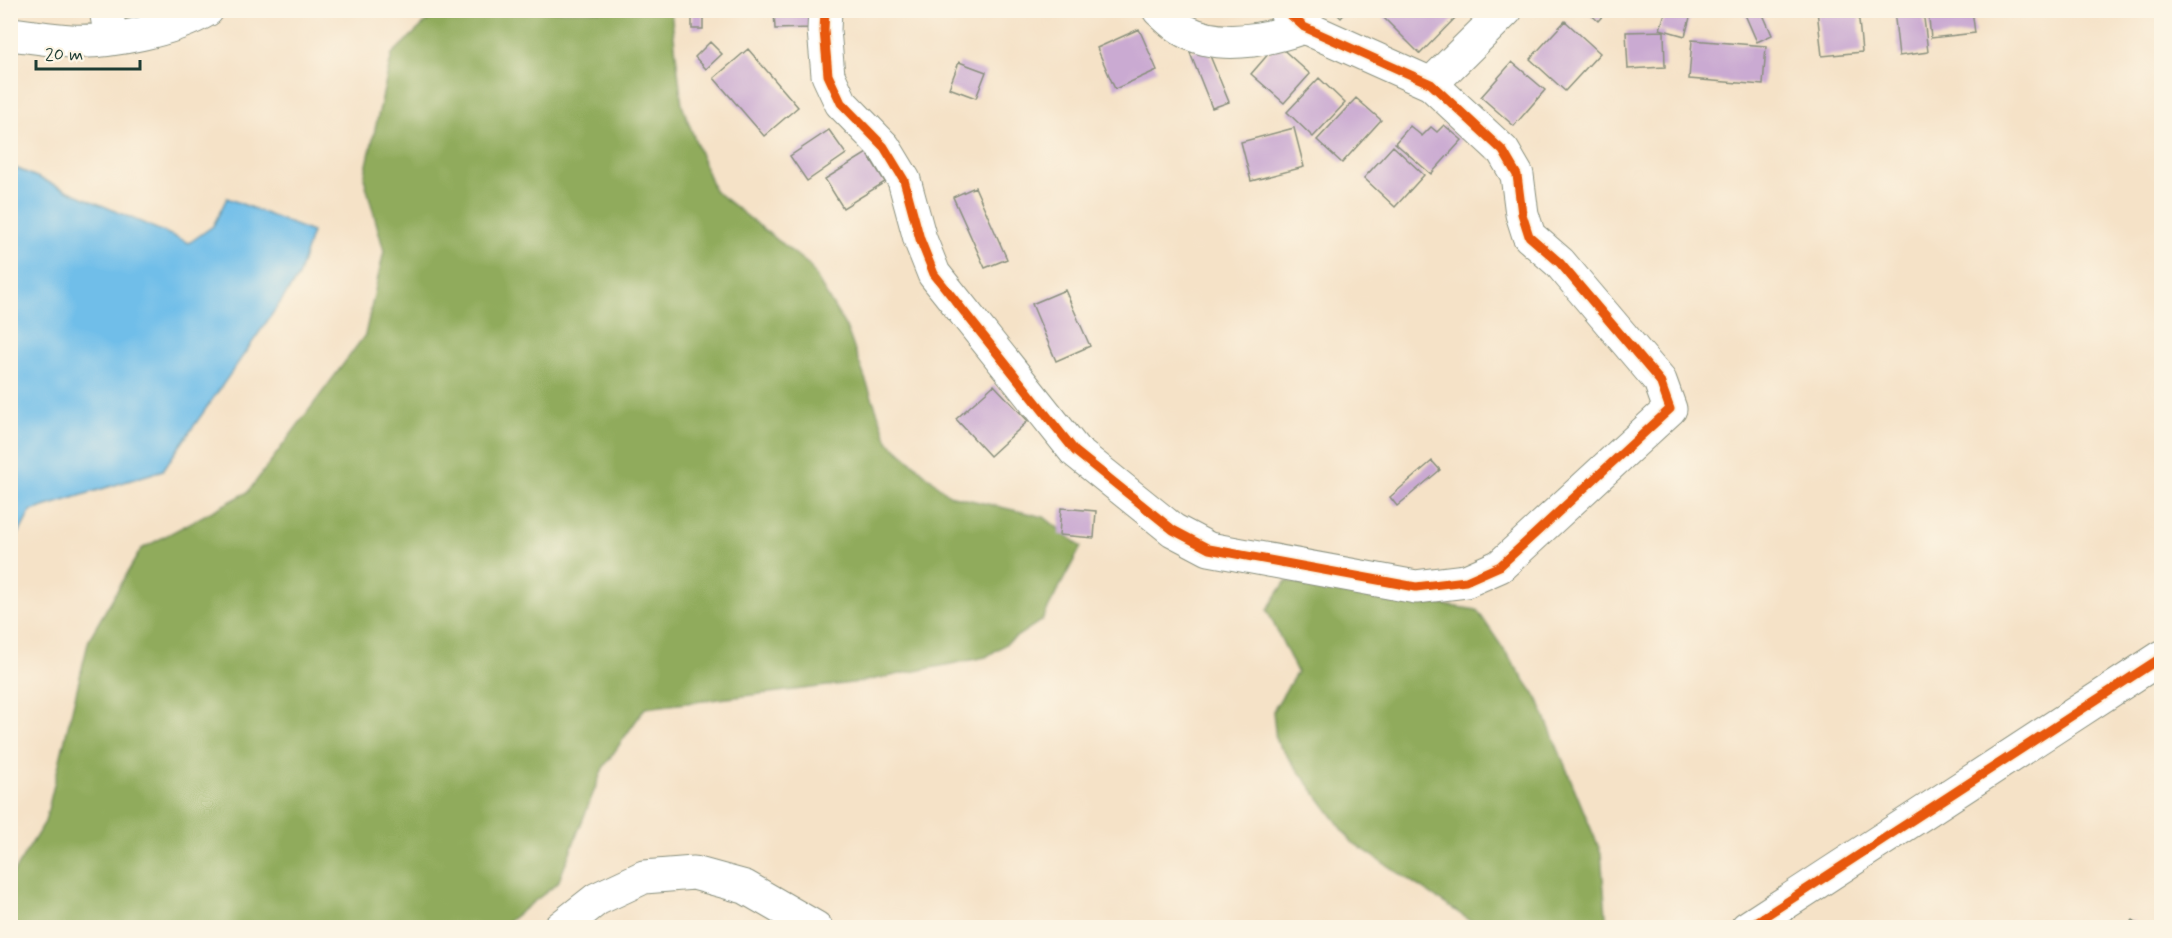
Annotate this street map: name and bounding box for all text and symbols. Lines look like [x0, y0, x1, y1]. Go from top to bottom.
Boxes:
scale bar [36, 33, 140, 71]
text: 20 m [45, 43, 83, 67]

